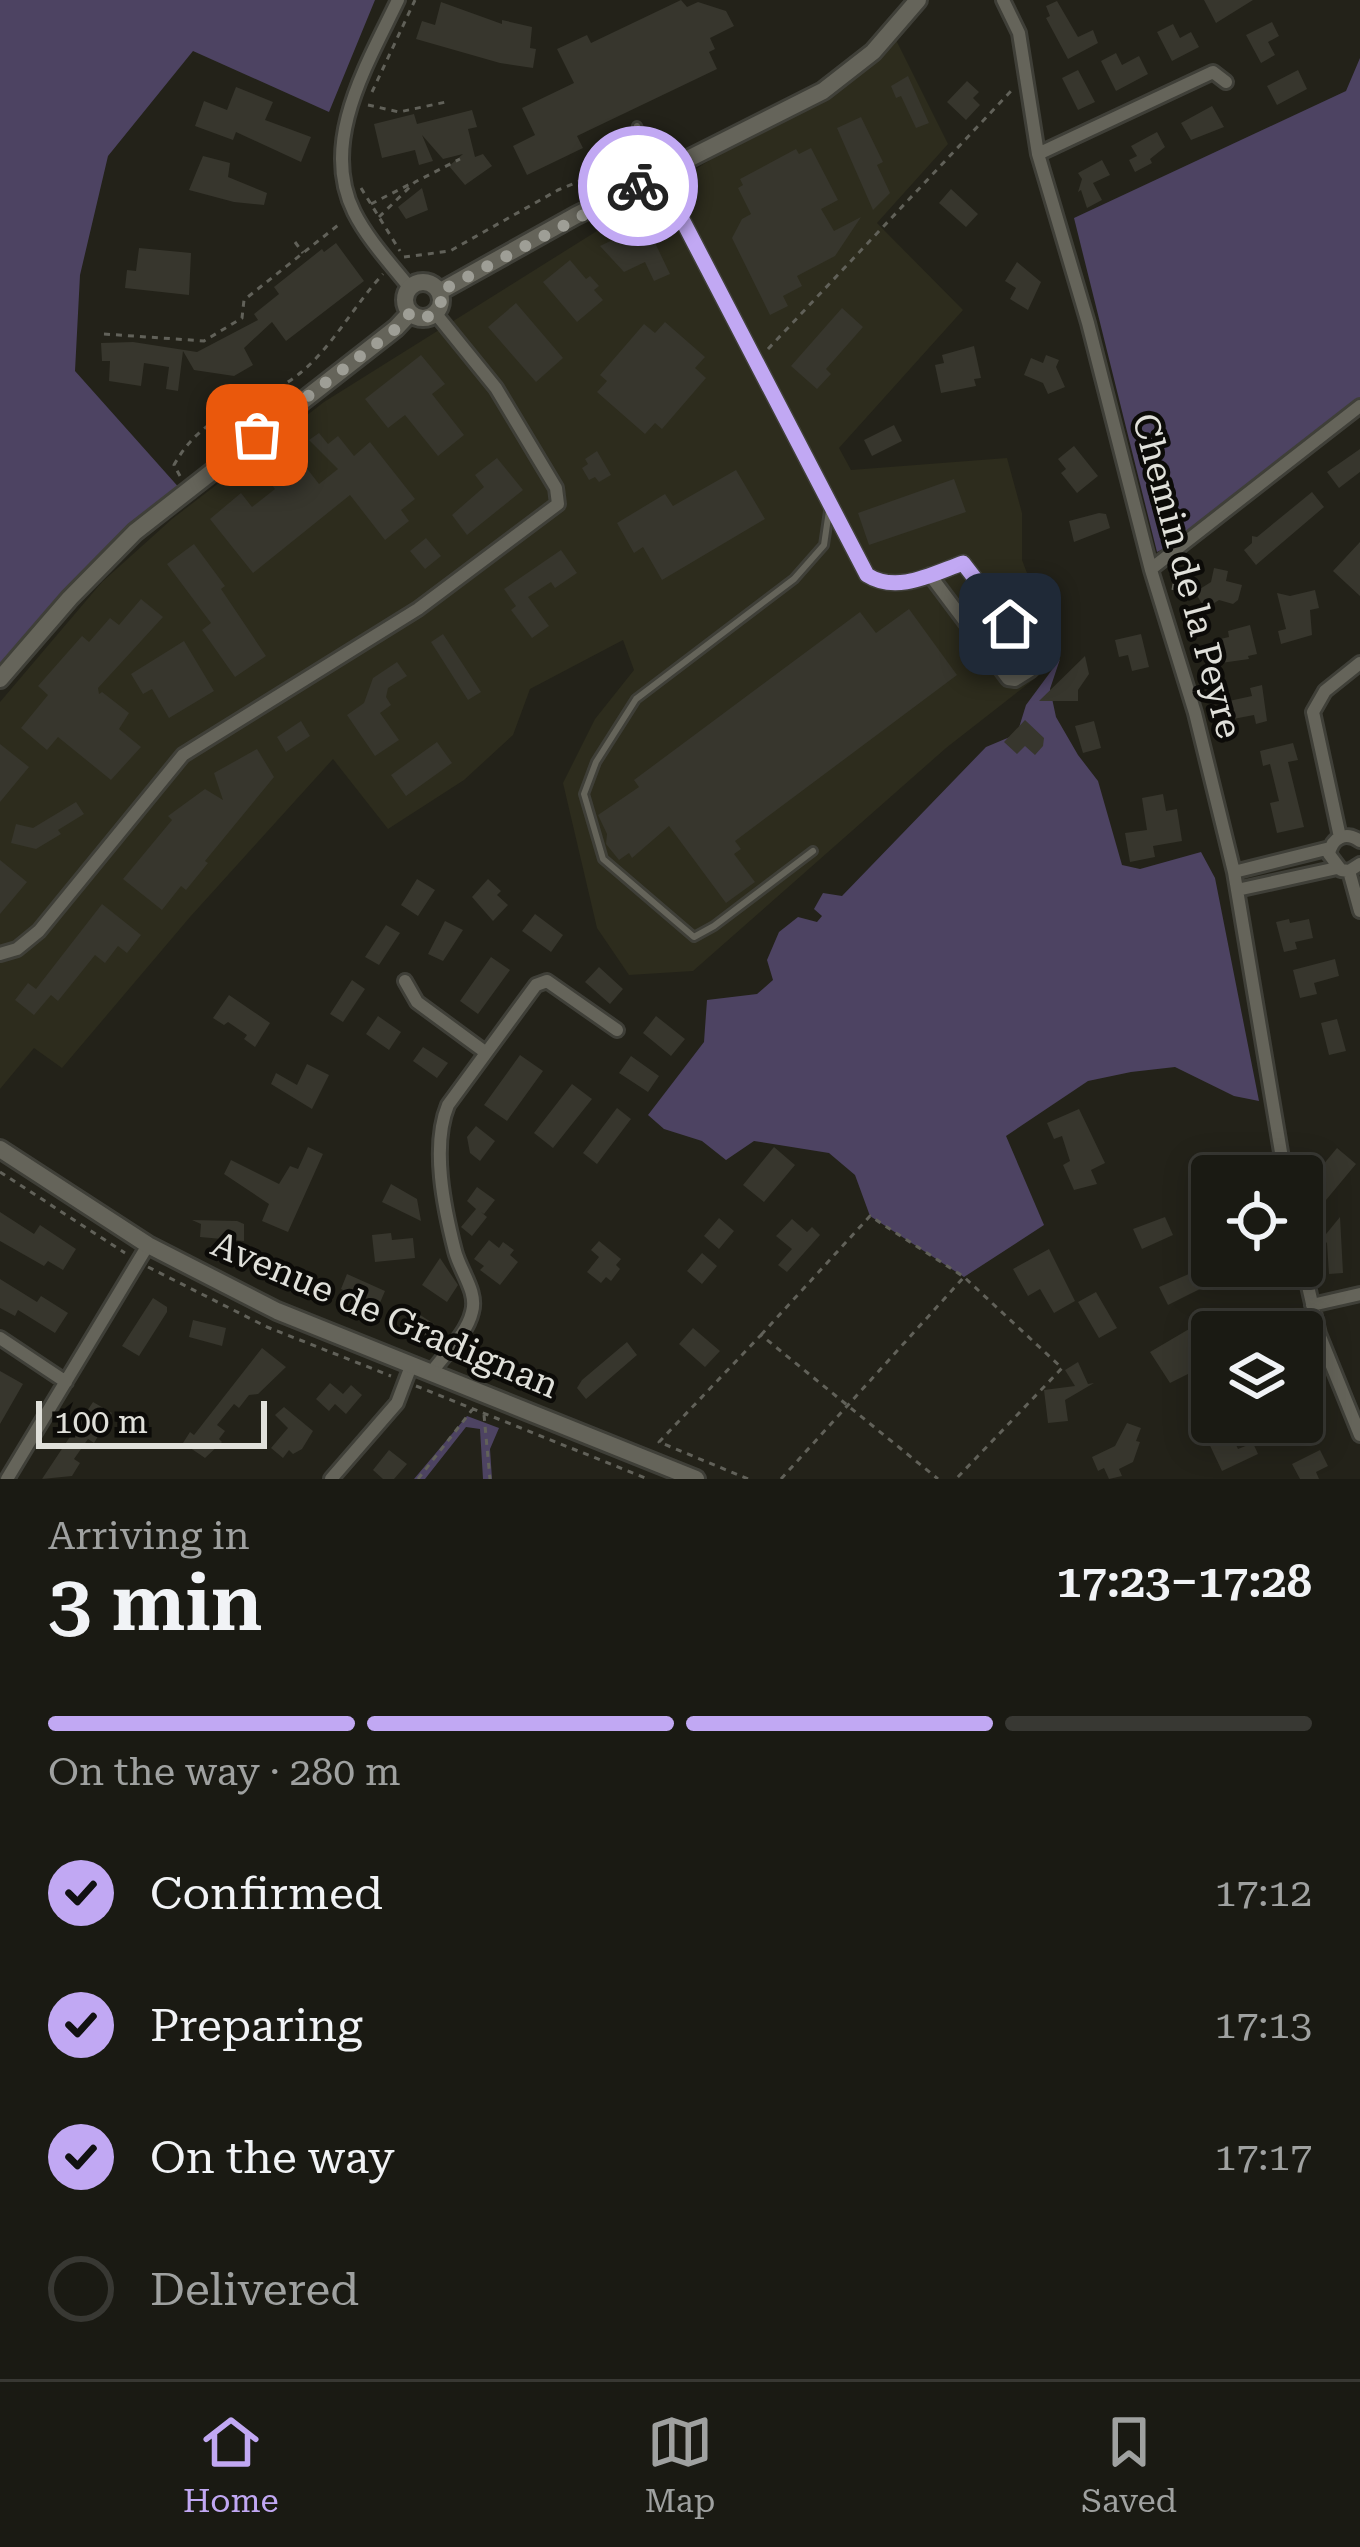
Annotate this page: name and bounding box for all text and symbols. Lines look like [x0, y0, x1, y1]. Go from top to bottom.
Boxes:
courier [578, 126, 698, 246]
icon: bike [605, 153, 671, 219]
pin [206, 384, 308, 486]
icon: bag [224, 402, 290, 468]
street label: Chemin de la Peyre [1123, 409, 1251, 743]
pin [959, 573, 1061, 675]
icon: home [977, 591, 1043, 657]
map controls [1191, 1155, 1323, 1443]
button: locate [1191, 1155, 1323, 1287]
street label: Avenue de Gradignan [205, 1223, 565, 1407]
button: layers [1191, 1311, 1323, 1443]
scale bar [36, 1395, 267, 1448]
text: 100 m [54, 1402, 148, 1441]
text: Arriving in [48, 1513, 250, 1559]
text: 17:23–17:28 [1056, 1555, 1312, 1608]
text: 3 min [48, 1558, 263, 1649]
text: On the way · 280 m [48, 1749, 400, 1795]
icon: check [48, 1860, 114, 1926]
text: Confirmed [150, 1867, 383, 1920]
text: 17:12 [1215, 1870, 1312, 1916]
icon: check [48, 1992, 114, 2058]
text: Preparing [150, 1999, 363, 2052]
text: 17:13 [1215, 2002, 1312, 2048]
icon: check [48, 2124, 114, 2190]
text: On the way [150, 2131, 395, 2184]
text: 17:17 [1215, 2134, 1312, 2180]
text: Delivered [150, 2263, 359, 2316]
tab: Home [183, 2409, 279, 2520]
tab: Map [645, 2409, 715, 2520]
tab: Saved [1081, 2409, 1177, 2520]

